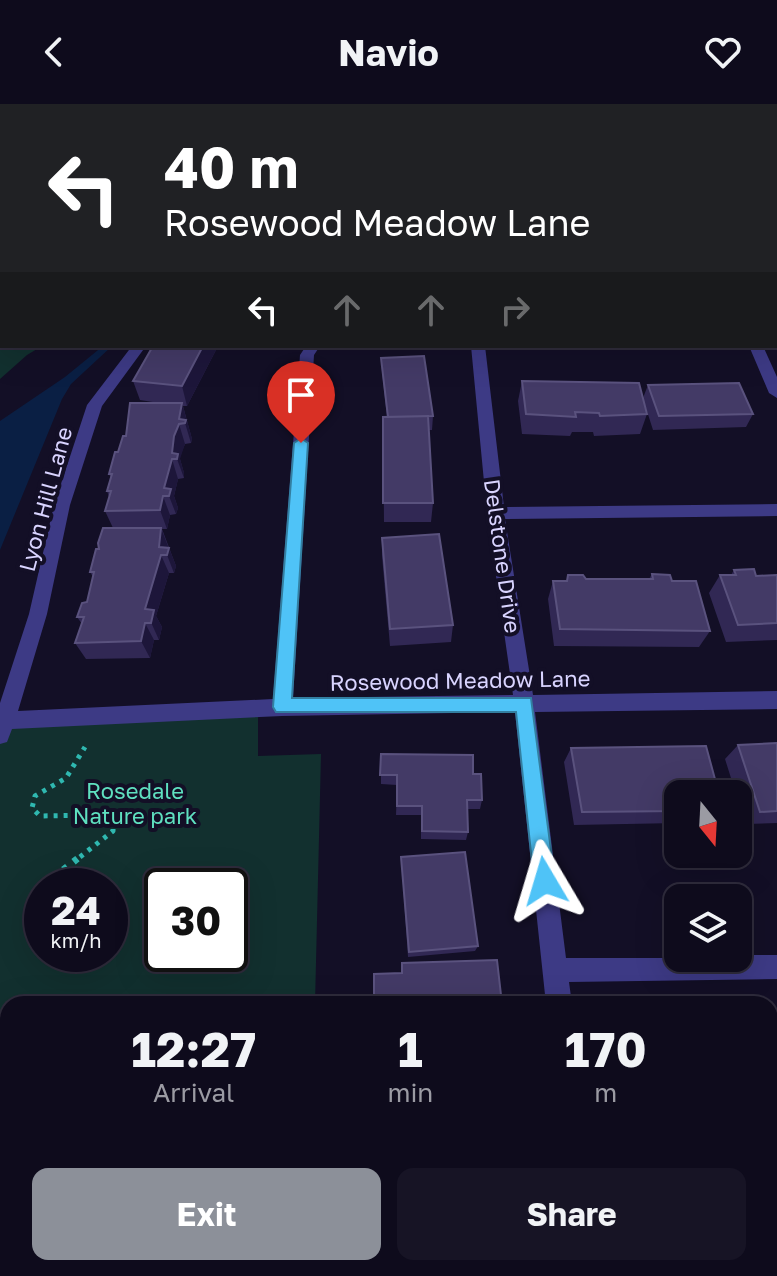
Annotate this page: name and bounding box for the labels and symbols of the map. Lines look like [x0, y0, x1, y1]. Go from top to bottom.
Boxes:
pin [267, 361, 335, 443]
street label: Lyon Hill Lane [13, 424, 77, 574]
street label: Delstone Drive [479, 477, 527, 635]
street label: Rosewood Meadow Lane [329, 664, 591, 696]
park label: Rosedale Nature park [73, 777, 197, 829]
north arrow [664, 780, 752, 868]
position arrow [503, 839, 587, 923]
speed limit sign: 30 [144, 868, 248, 972]

